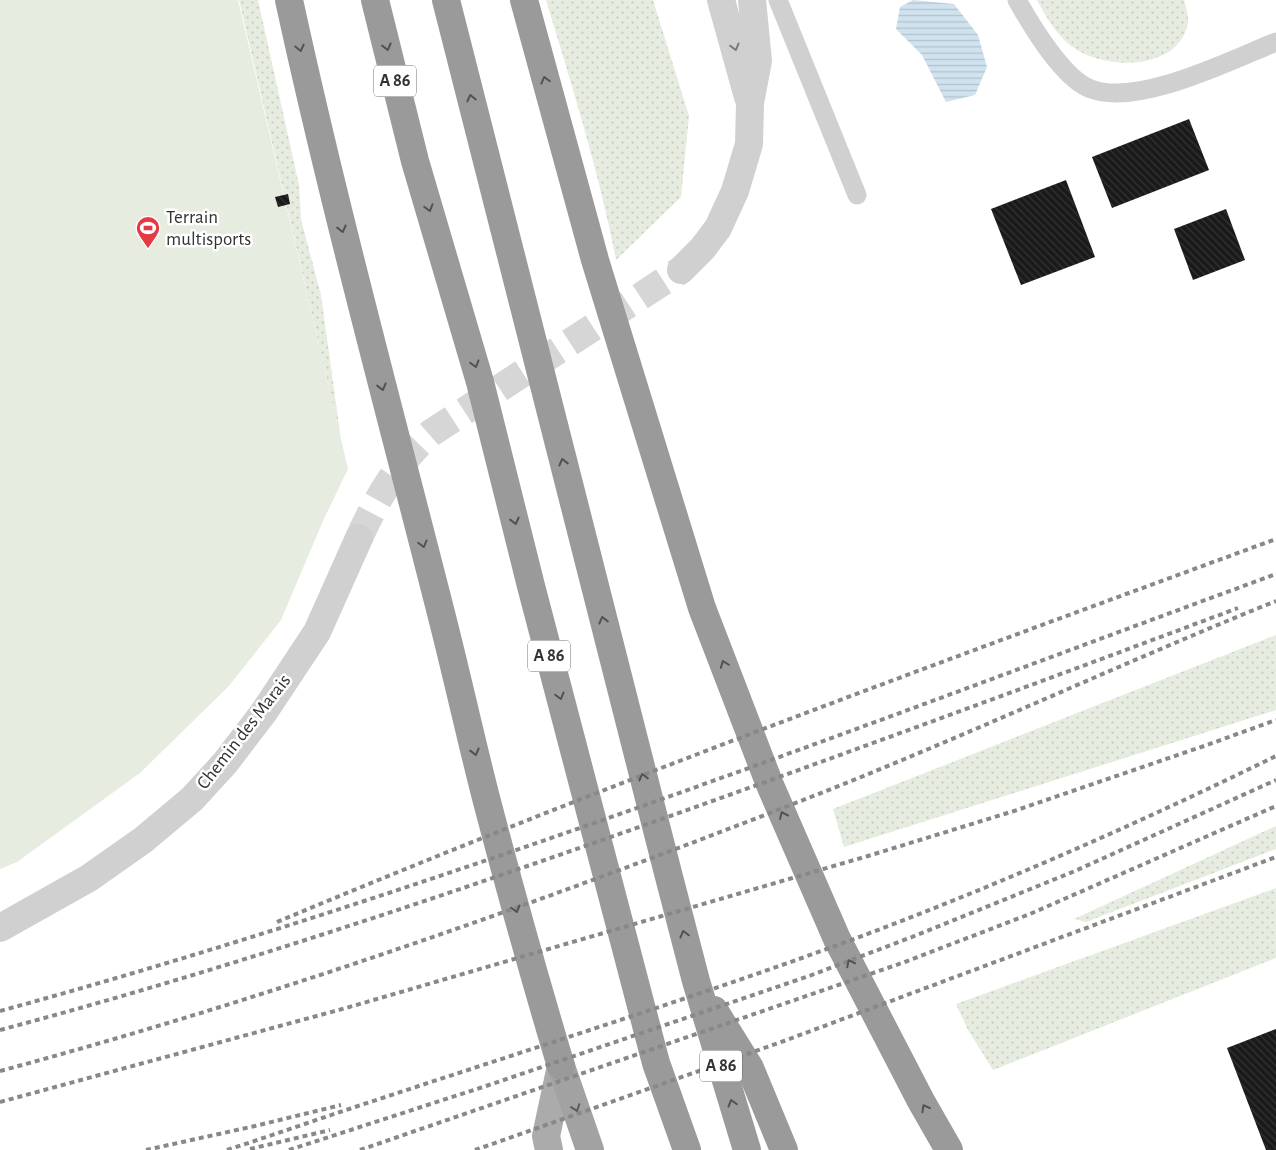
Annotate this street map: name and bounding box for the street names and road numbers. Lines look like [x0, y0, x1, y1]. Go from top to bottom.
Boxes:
road number: A 86 [374, 66, 416, 96]
road number: A 86 [528, 640, 570, 671]
street label: Chemin des Marais [193, 671, 295, 793]
road number: A 86 [700, 1050, 742, 1082]

